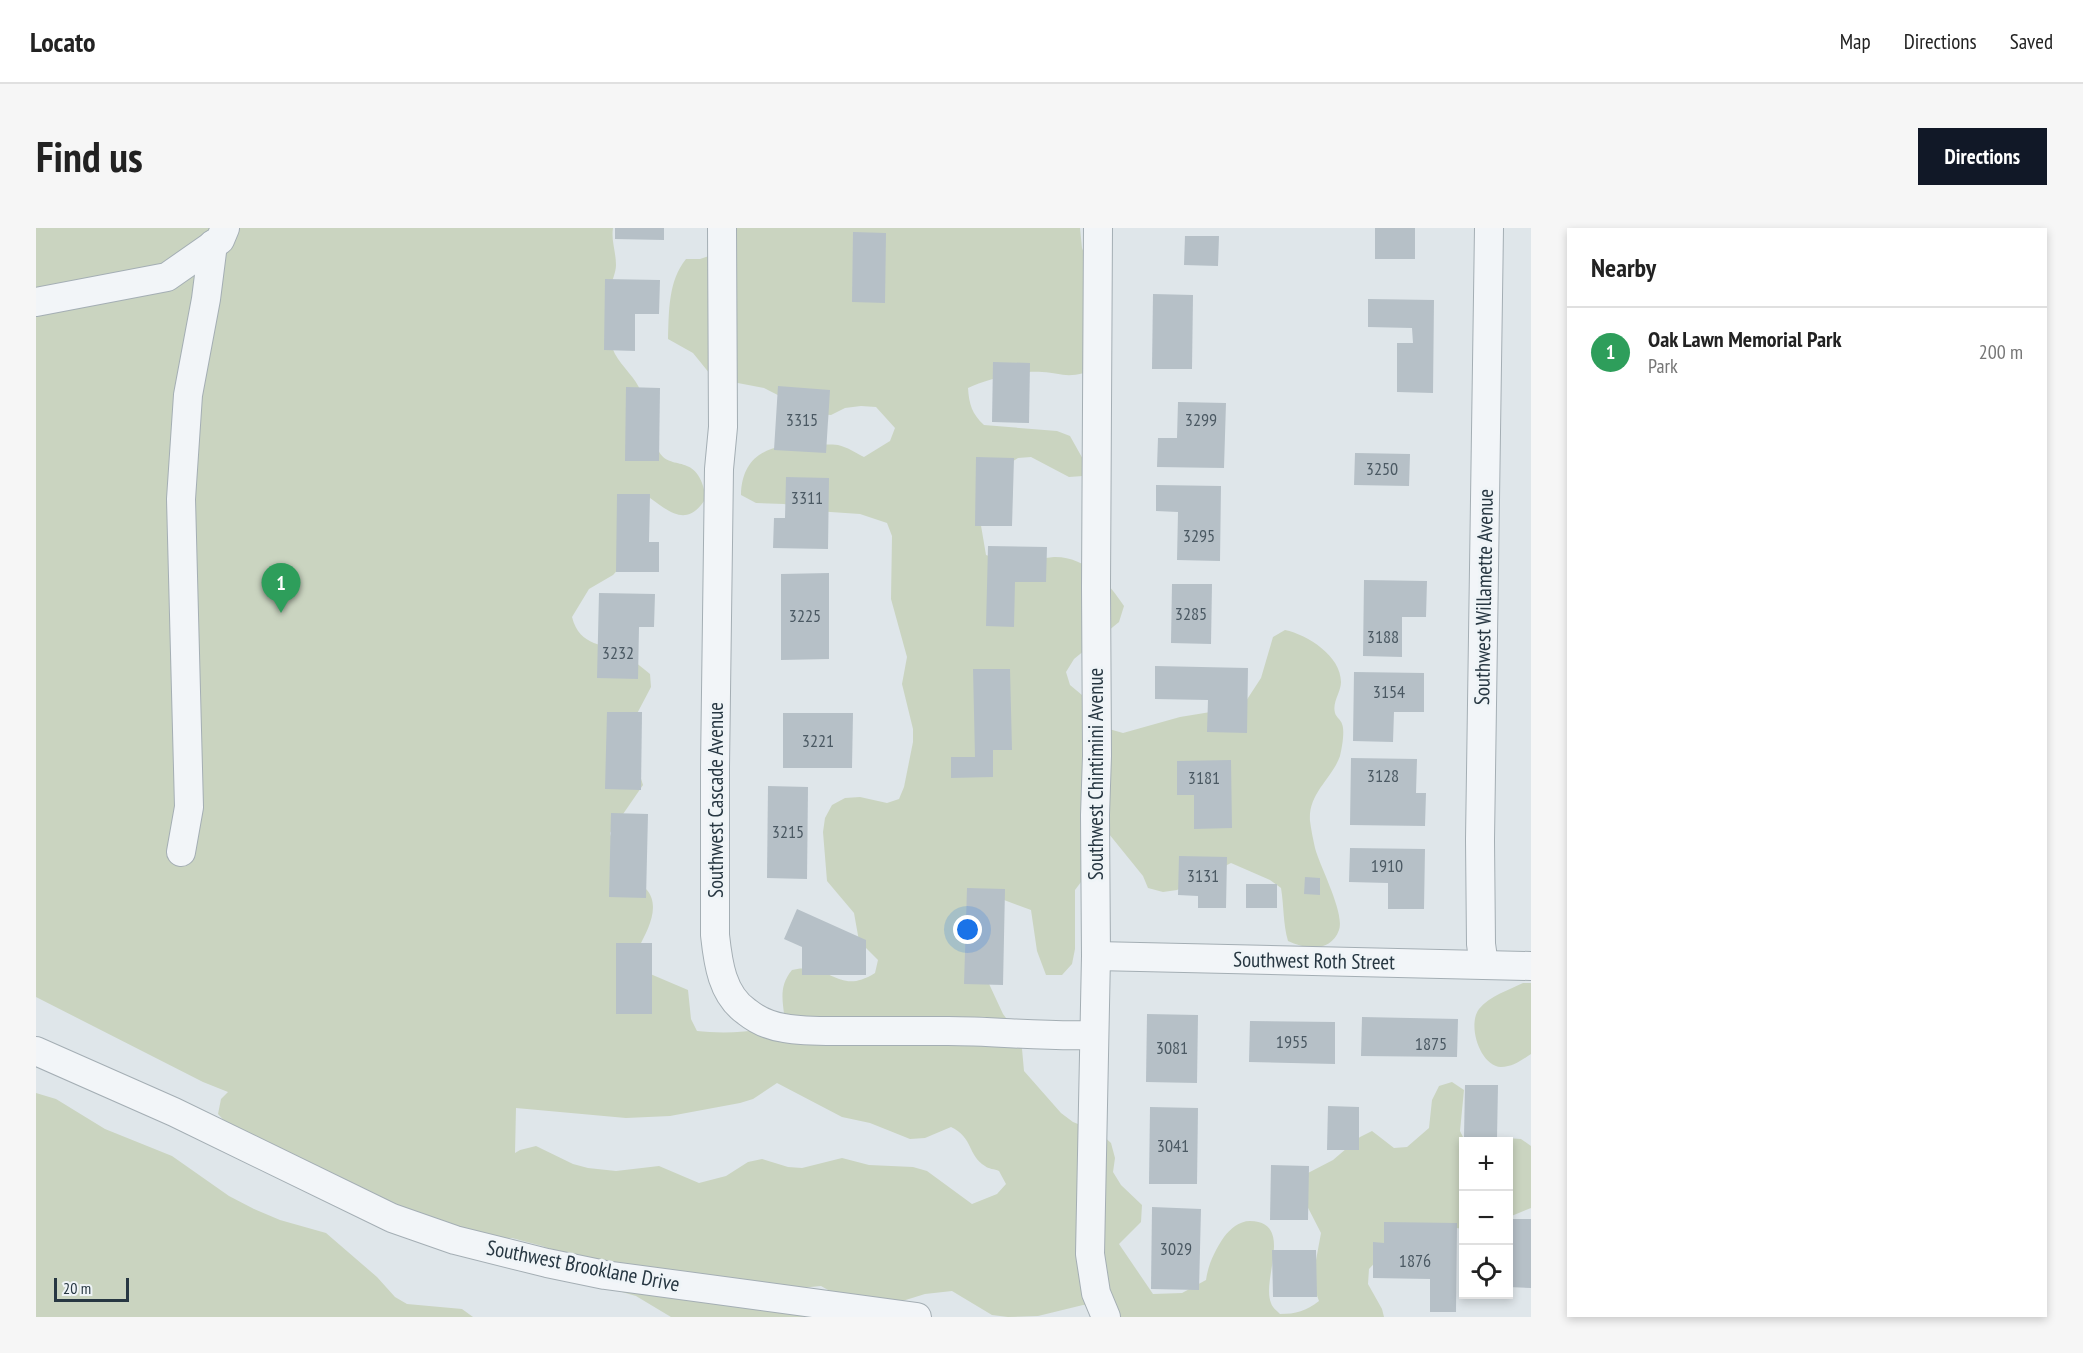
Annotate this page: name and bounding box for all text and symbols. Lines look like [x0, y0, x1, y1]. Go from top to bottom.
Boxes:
text: Locato [30, 23, 96, 60]
text: Map [1840, 28, 1871, 55]
text: Directions [1904, 28, 1977, 55]
text: Saved [2010, 28, 2053, 55]
button: Directions [1918, 128, 2047, 185]
text: Find us [36, 129, 143, 184]
text: Nearby [1591, 251, 1656, 284]
text: Oak Lawn Memorial Park [1648, 325, 1842, 353]
text: 1 [1606, 339, 1615, 365]
text: 200 m [1979, 339, 2023, 365]
text: Park [1648, 353, 1678, 379]
house number: 3315 [786, 408, 818, 431]
house number: 3299 [1185, 408, 1217, 431]
house number: 3250 [1366, 457, 1398, 480]
house number: 3311 [791, 486, 823, 509]
street label: Southwest Willamette Avenue [1468, 489, 1499, 705]
house number: 3295 [1183, 524, 1215, 547]
pin: 1 [262, 564, 300, 613]
house number: 3285 [1175, 602, 1207, 625]
house number: 3225 [789, 604, 821, 627]
house number: 3188 [1367, 625, 1399, 648]
house number: 3232 [602, 641, 634, 664]
street label: Southwest Chintimini Avenue [1082, 668, 1109, 880]
house number: 3154 [1373, 680, 1405, 703]
street label: Southwest Cascade Avenue [702, 702, 729, 898]
house number: 3221 [802, 729, 834, 752]
house number: 3128 [1367, 764, 1399, 787]
house number: 3181 [1188, 766, 1220, 789]
house number: 3215 [772, 820, 804, 843]
house number: 1910 [1371, 854, 1403, 877]
house number: 3131 [1187, 864, 1219, 887]
your location [953, 915, 982, 944]
street label: Southwest Roth Street [1233, 946, 1395, 975]
house number: 1955 [1276, 1030, 1308, 1053]
house number: 1875 [1415, 1032, 1447, 1055]
house number: 3081 [1156, 1036, 1188, 1059]
house number: 3041 [1157, 1134, 1189, 1157]
map controls [1459, 1137, 1513, 1299]
button: + [1459, 1137, 1513, 1191]
button: − [1459, 1191, 1513, 1245]
street label: Southwest Brooklane Drive [484, 1234, 682, 1297]
house number: 3029 [1160, 1237, 1192, 1260]
button: locate [1459, 1245, 1513, 1299]
house number: 1876 [1399, 1249, 1431, 1272]
scale bar [54, 1275, 129, 1302]
text: 20 m [63, 1278, 91, 1298]

